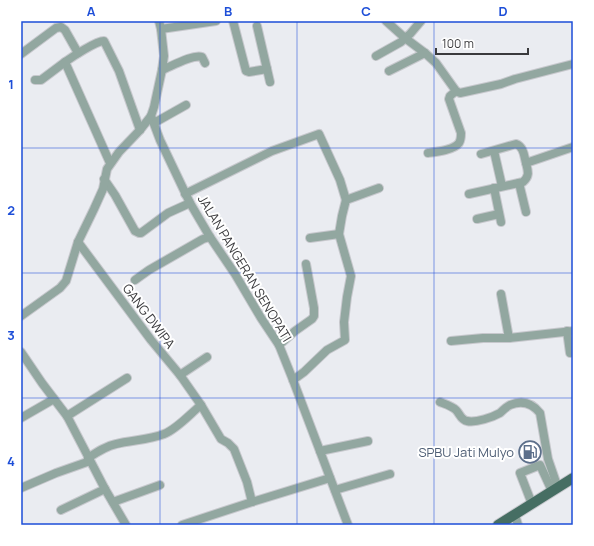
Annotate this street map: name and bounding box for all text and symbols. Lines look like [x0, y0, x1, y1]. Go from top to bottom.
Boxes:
text: A [87, 2, 96, 20]
text: B [224, 2, 232, 20]
text: C [361, 2, 371, 20]
text: D [498, 2, 508, 20]
scale bar [436, 30, 528, 56]
text: 100 m [442, 35, 474, 52]
text: 1 [8, 75, 14, 93]
street label: JALAN PANGERAN SENOPATI [194, 191, 296, 345]
text: 2 [7, 201, 15, 219]
street label: GANG DWIPA [119, 280, 179, 352]
text: 3 [7, 326, 15, 344]
fuel station icon: SPBU Jati Mulyo [517, 439, 543, 465]
place label: SPBU Jati Mulyo [418, 443, 514, 461]
text: 4 [7, 452, 15, 470]

